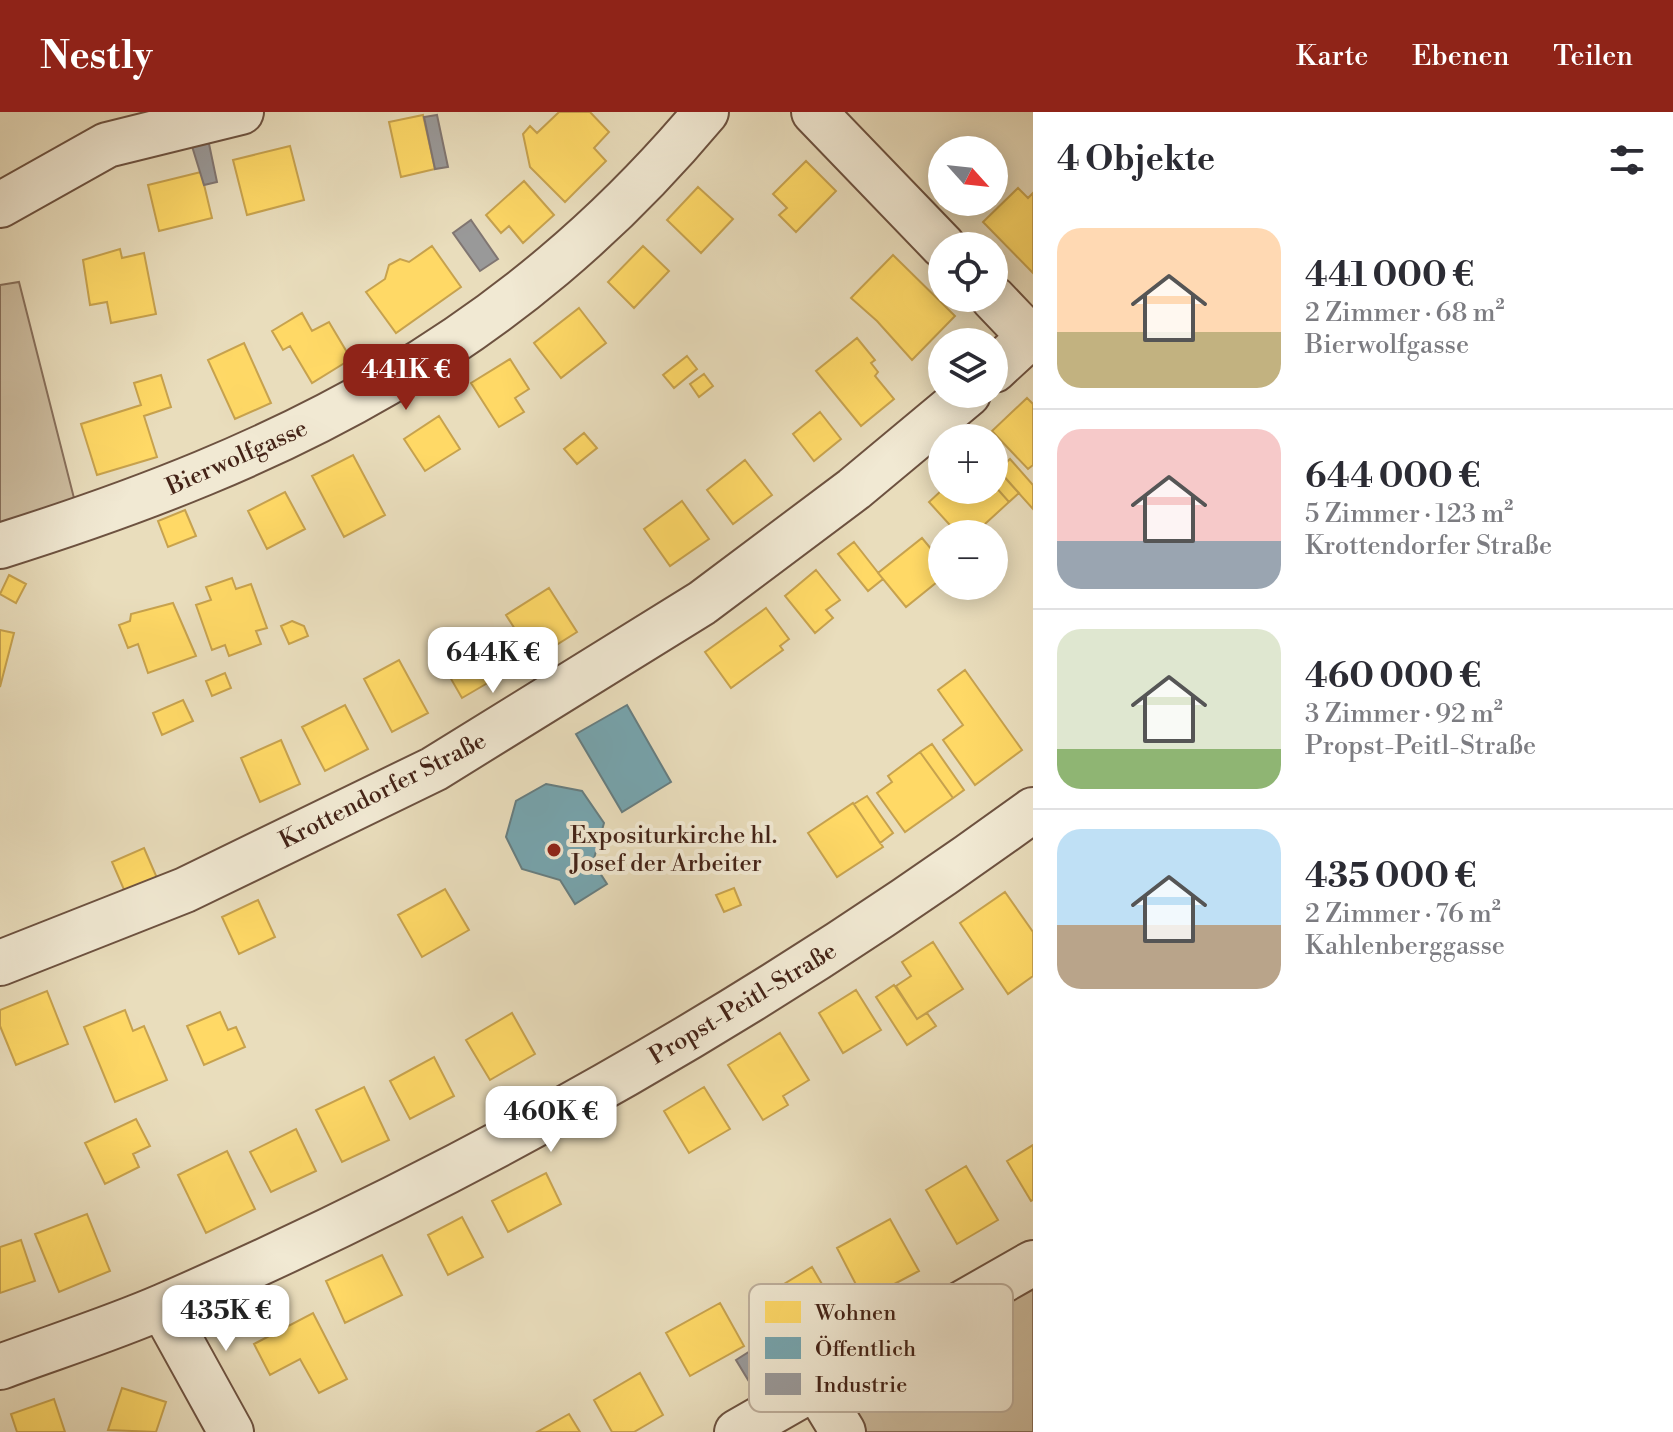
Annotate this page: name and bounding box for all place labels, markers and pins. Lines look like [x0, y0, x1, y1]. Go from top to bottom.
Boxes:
pin: 441K € [341, 344, 471, 412]
pin: 644K € [428, 627, 558, 695]
place label: Expositurkirche hl. Josef der Arbeiter [569, 821, 777, 879]
marker: Expositurkirche hl. Josef der Arbeiter [545, 841, 563, 859]
pin: 460K € [486, 1086, 616, 1154]
pin: 435K € [161, 1285, 291, 1353]

